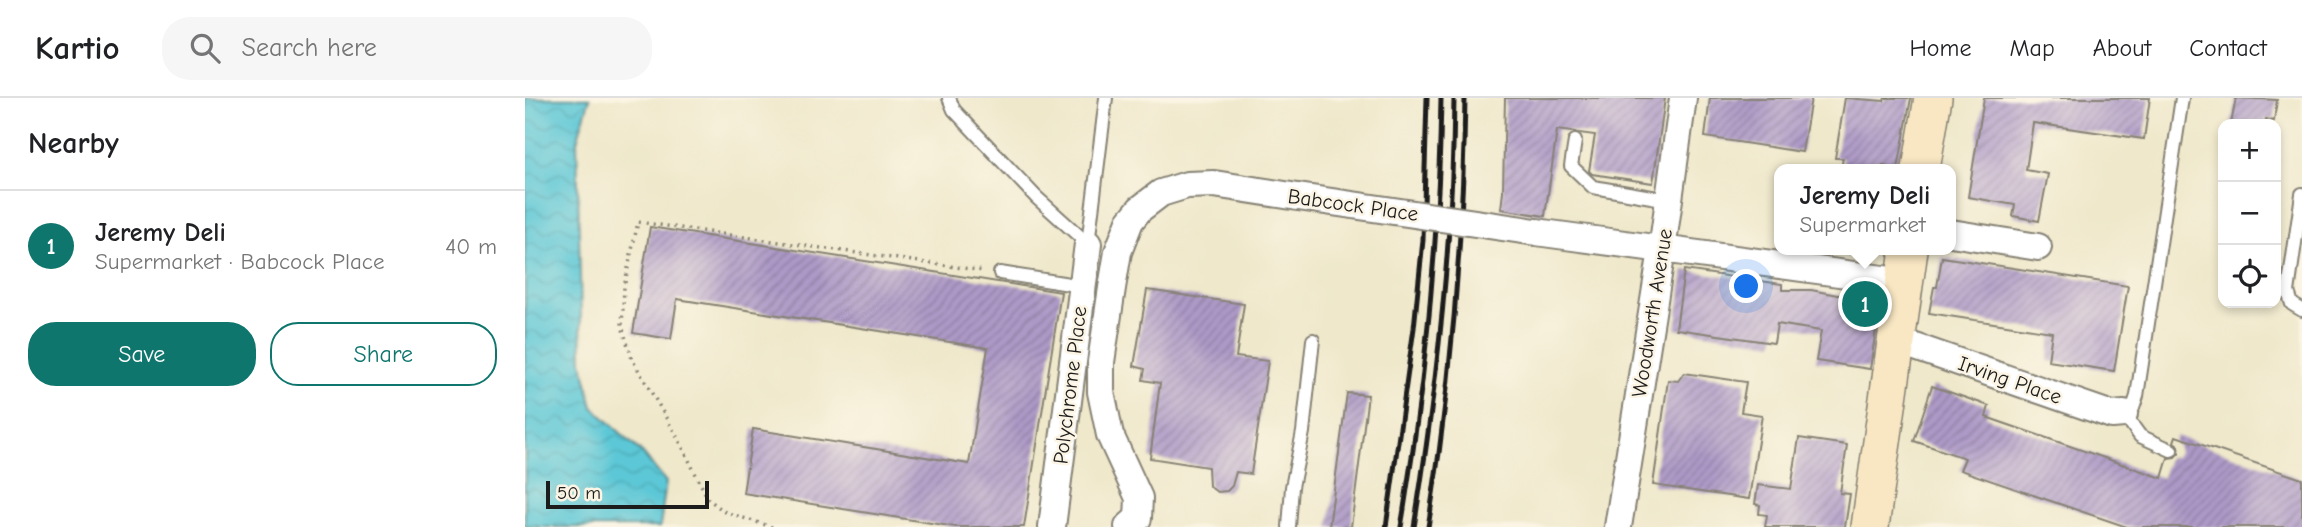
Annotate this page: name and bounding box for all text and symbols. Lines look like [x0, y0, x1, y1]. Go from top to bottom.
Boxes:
search box [162, 17, 652, 80]
text: Kartio [35, 29, 120, 67]
icon: search [186, 29, 224, 67]
text: Search here [242, 33, 377, 63]
text: Home [1910, 34, 1971, 62]
text: Map [2009, 34, 2055, 62]
text: About [2093, 34, 2151, 62]
text: Contact [2189, 34, 2267, 62]
map controls [2218, 119, 2281, 308]
button: + [2218, 119, 2281, 182]
text: Nearby [28, 126, 119, 161]
popup [1774, 164, 1956, 255]
text: Jeremy Deli [1800, 181, 1930, 211]
button: − [2218, 182, 2281, 245]
street label: Babcock Place [1286, 184, 1420, 226]
text: Supermarket [1800, 211, 1926, 238]
text: Jeremy Deli [95, 218, 226, 248]
street label: Woodworth Avenue [1627, 227, 1677, 399]
text: 1 [46, 233, 56, 260]
text: 40 m [445, 233, 497, 260]
button: locate [2218, 245, 2281, 308]
text: Supermarket · Babcock Place [95, 248, 384, 275]
your location [1729, 269, 1763, 303]
pin: 1 [1842, 278, 1888, 330]
street label: Polychrome Place [1048, 305, 1092, 465]
button: Save [28, 322, 256, 386]
button: Share [270, 322, 497, 386]
street label: Irving Place [1955, 351, 2065, 409]
scale bar [546, 478, 709, 510]
text: 50 m [557, 482, 601, 504]

